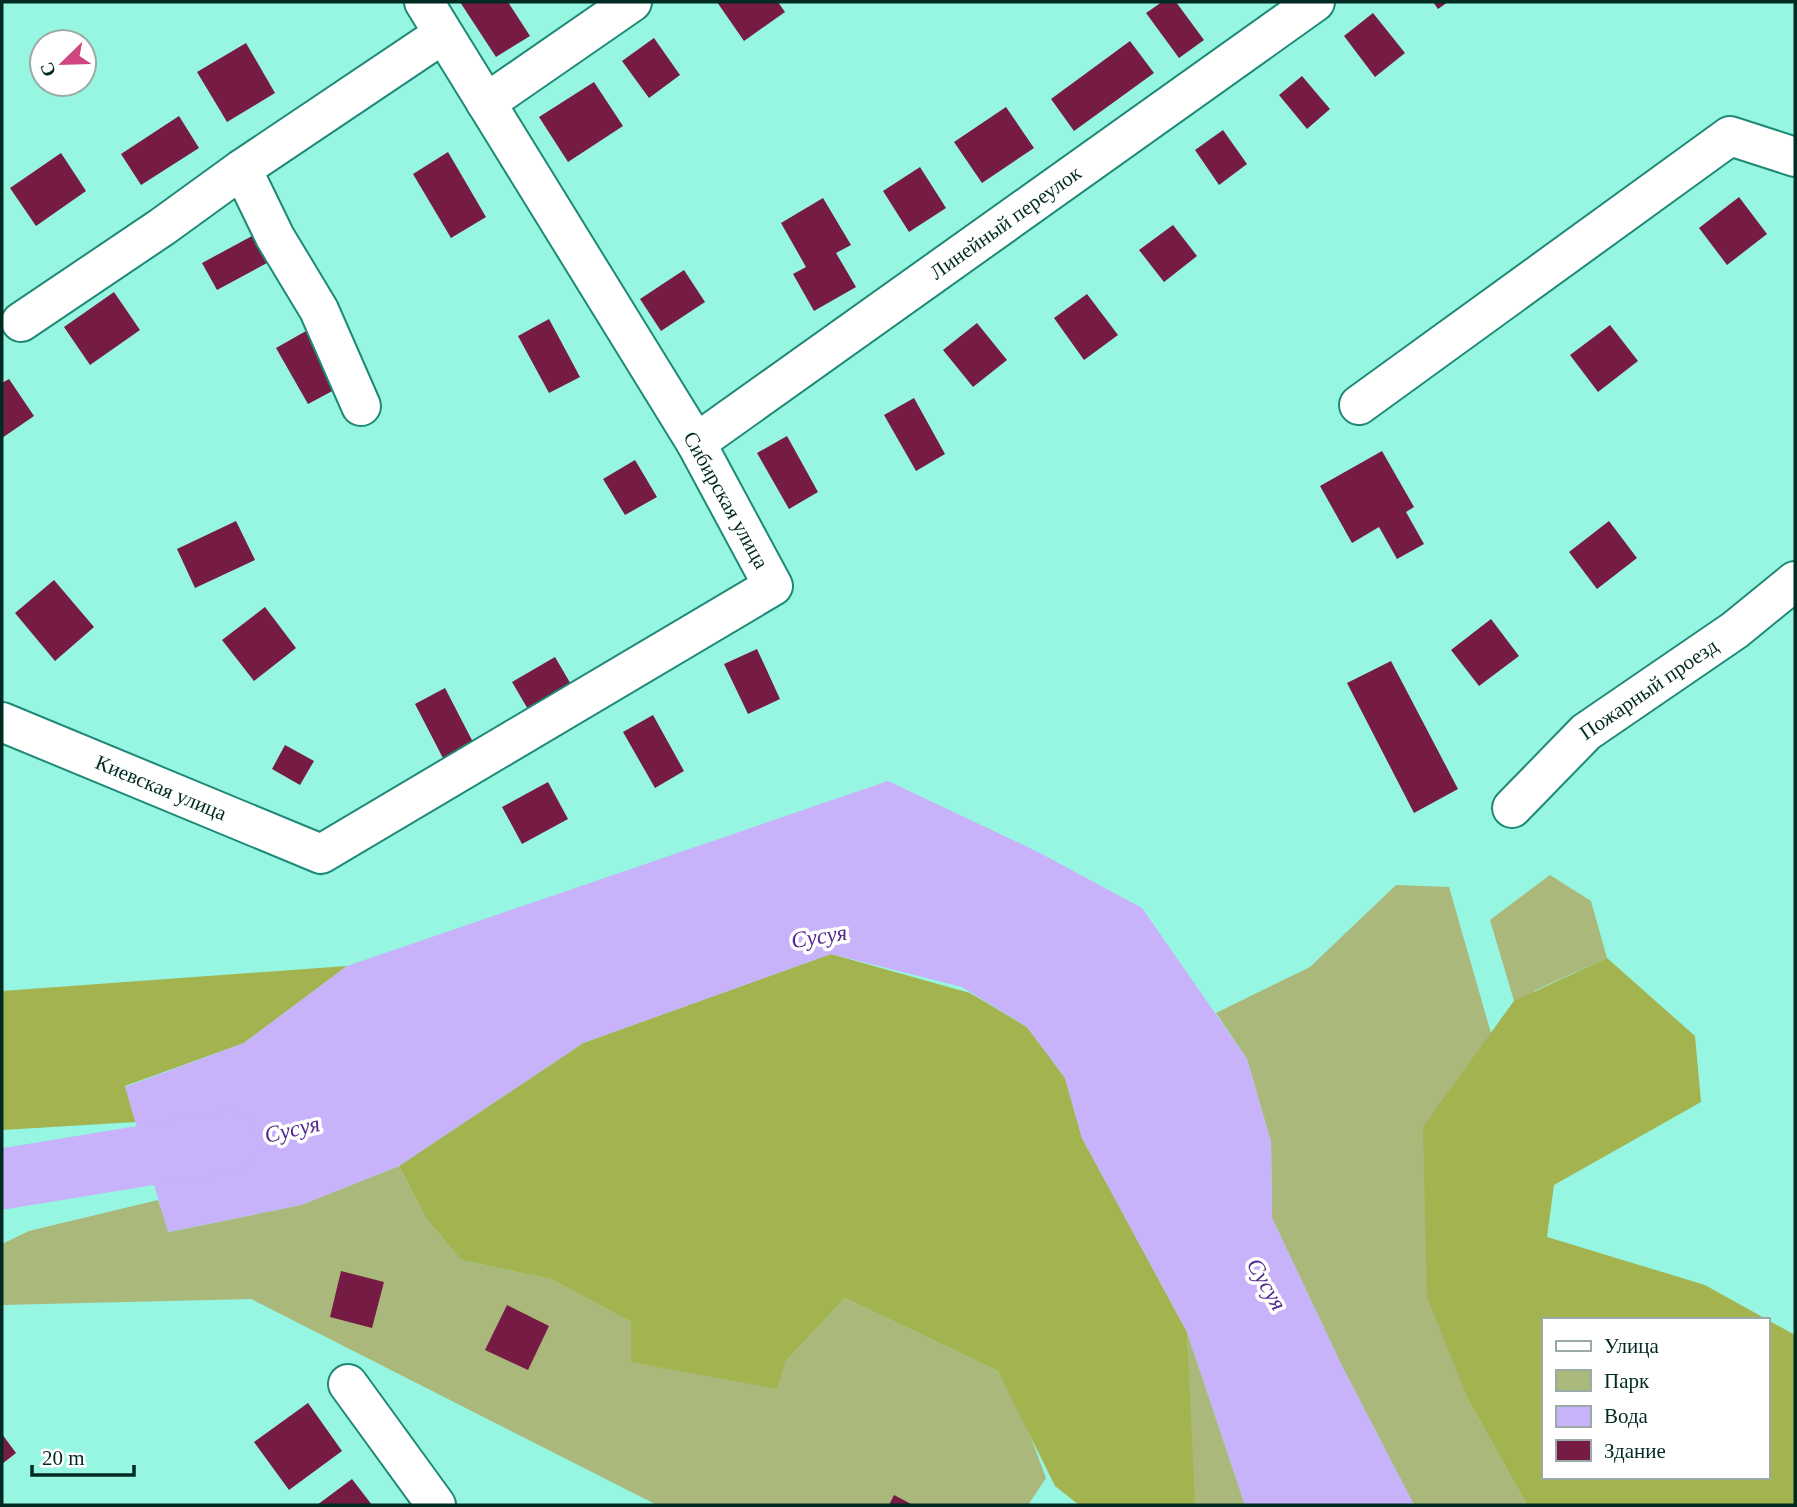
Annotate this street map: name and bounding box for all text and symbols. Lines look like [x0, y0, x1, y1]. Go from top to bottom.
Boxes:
north arrow [28, 28, 98, 98]
text: С [35, 59, 60, 80]
street label: Линейный переулок [925, 160, 1086, 284]
street label: Сибирская улица [678, 427, 774, 573]
street label: Пожарный проезд [1575, 633, 1723, 745]
street label: Киевская улица [92, 750, 231, 826]
water label: Сусуя [789, 920, 849, 953]
water label: Сусуя [262, 1111, 322, 1148]
water label: Сусуя [1242, 1254, 1291, 1315]
legend [1542, 1318, 1769, 1479]
text: Улица [1604, 1334, 1659, 1358]
text: Парк [1604, 1369, 1650, 1393]
text: Вода [1604, 1404, 1649, 1428]
scale bar [32, 1434, 133, 1478]
text: Здание [1604, 1439, 1666, 1463]
text: 20 m [42, 1446, 85, 1470]

